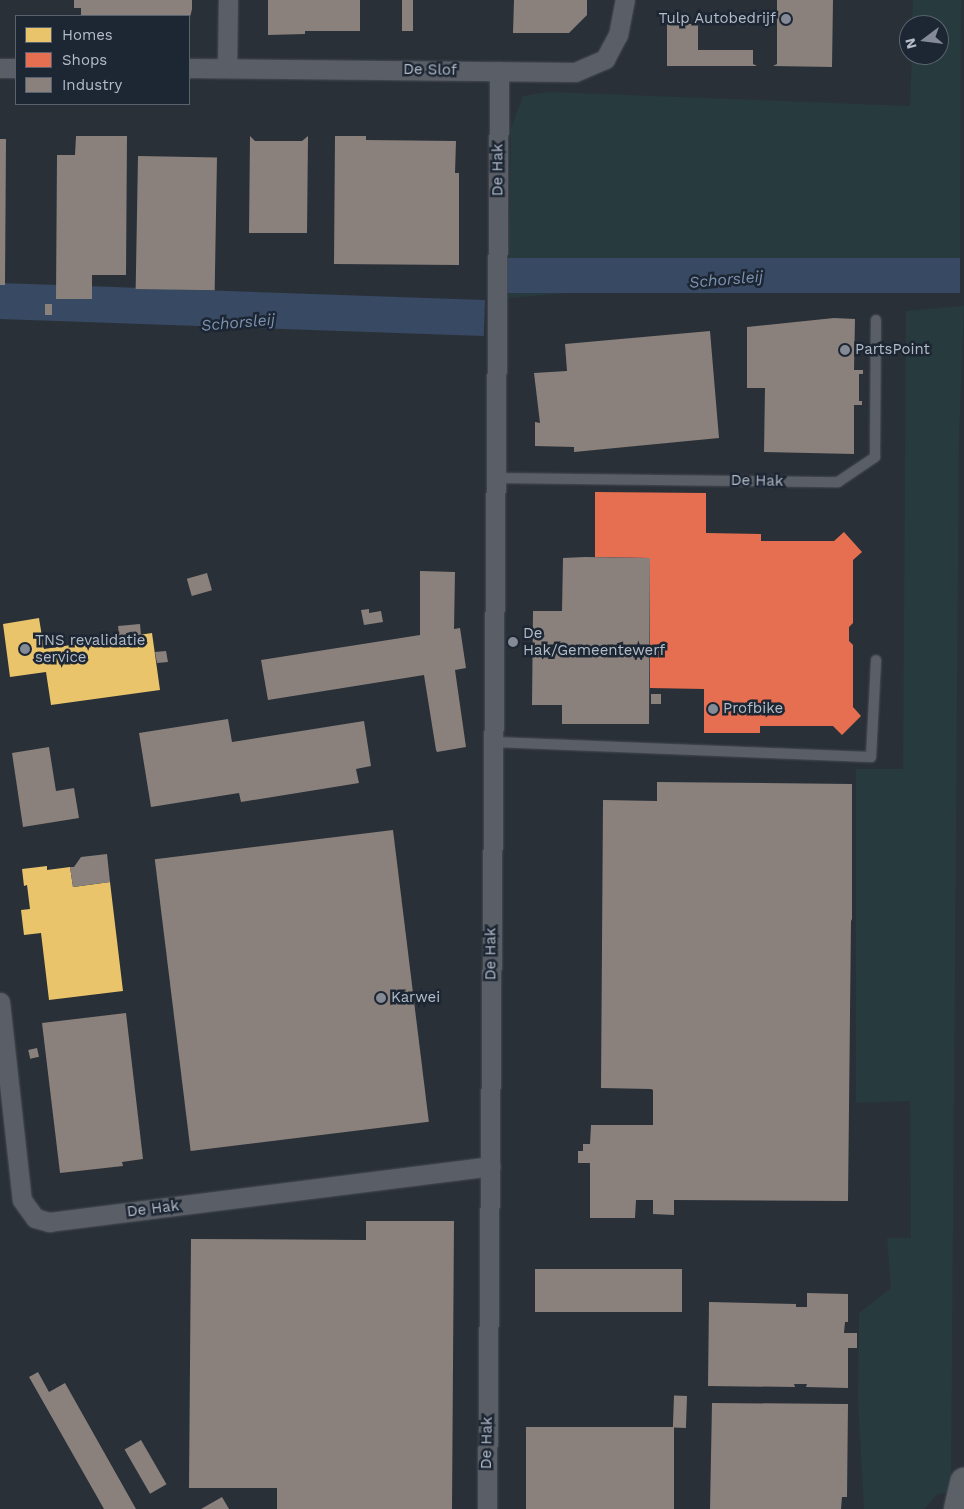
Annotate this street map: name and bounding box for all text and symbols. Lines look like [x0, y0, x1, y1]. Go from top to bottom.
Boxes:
place label: Tulp Autobedrijf [658, 10, 776, 28]
marker: Tulp Autobedrijf [780, 13, 792, 25]
legend [15, 15, 190, 105]
north arrow [899, 15, 949, 65]
text: Homes [62, 26, 113, 44]
text: N [901, 37, 920, 51]
text: Shops [62, 51, 107, 69]
street label: De Slof [403, 61, 457, 79]
text: Industry [62, 76, 122, 94]
street label: De Hak [489, 144, 507, 196]
water label: Schorsleij [688, 267, 764, 293]
water label: Schorsleij [200, 310, 276, 336]
place label: PartsPoint [855, 341, 930, 359]
marker: PartsPoint [839, 344, 851, 356]
street label: De Hak [731, 472, 783, 490]
place label: De Hak/Gemeentewerf [523, 624, 665, 659]
place label: TNS revalidatie service [35, 631, 145, 666]
marker: De Hak/Gemeentewerf [507, 636, 519, 648]
marker: TNS revalidatie service [19, 643, 31, 655]
place label: Profbike [723, 700, 783, 718]
marker: Profbike [707, 703, 719, 715]
street label: De Hak [482, 928, 500, 980]
place label: Karwei [391, 989, 440, 1007]
marker: Karwei [375, 992, 387, 1004]
street label: De Hak [126, 1197, 180, 1221]
street label: De Hak [478, 1417, 496, 1469]

